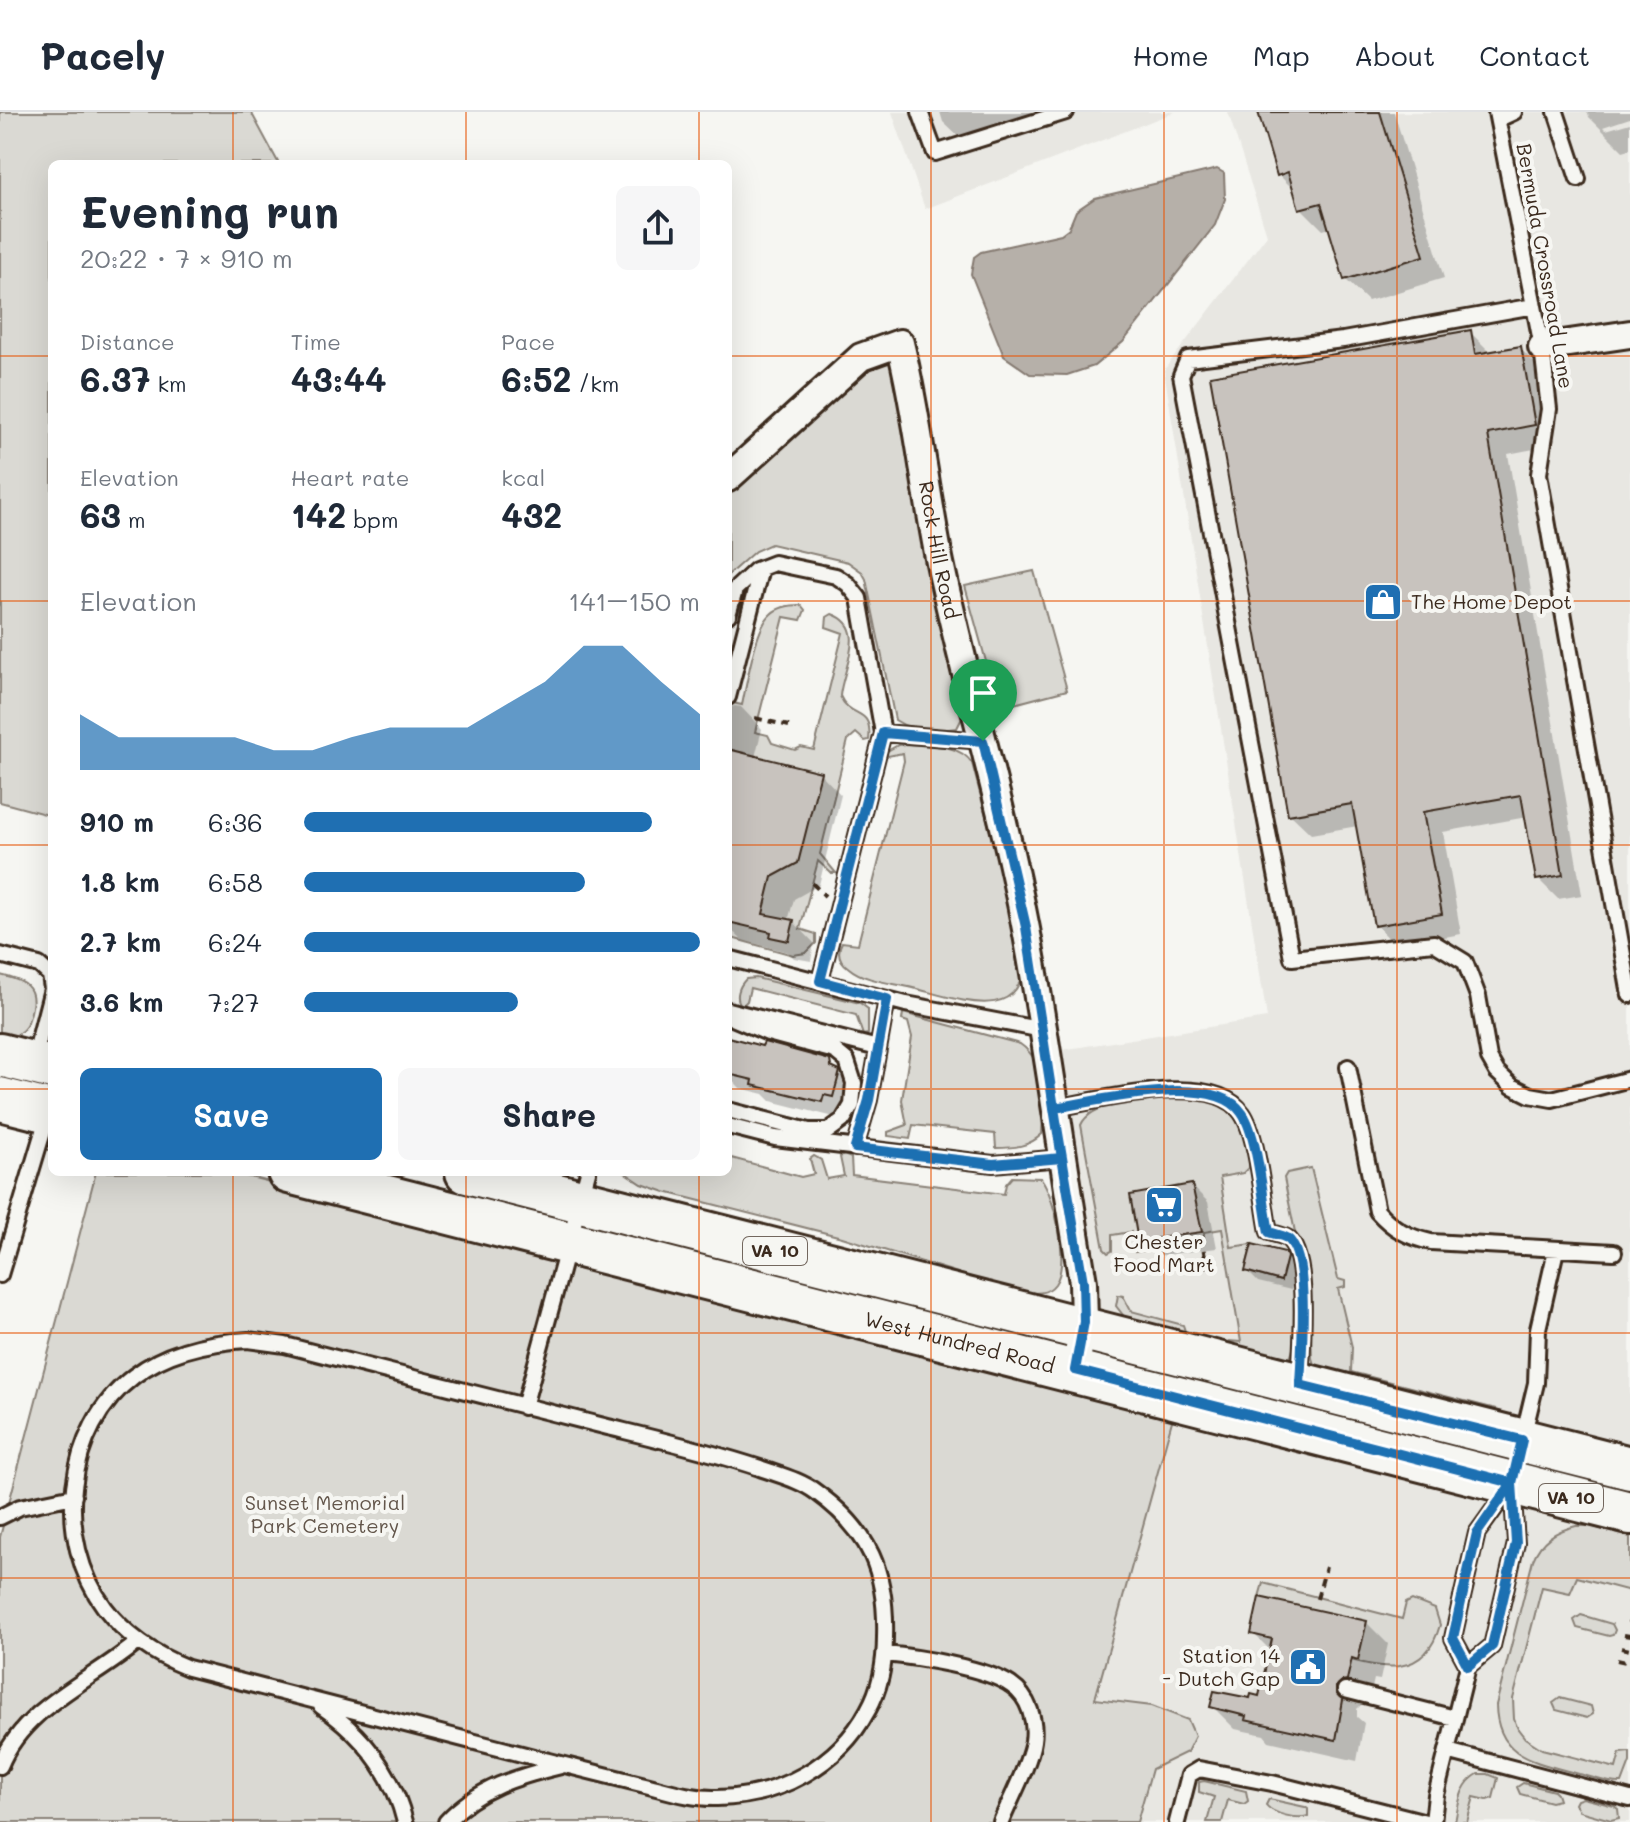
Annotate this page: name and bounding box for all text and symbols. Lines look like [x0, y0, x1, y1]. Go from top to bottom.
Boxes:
text: Pacely [40, 30, 166, 80]
text: Home [1133, 37, 1209, 73]
text: Map [1253, 37, 1310, 73]
text: About [1354, 37, 1435, 73]
text: Contact [1479, 37, 1590, 73]
street label: Bermuda Crossroad Lane [1512, 141, 1580, 391]
text: Evening run [80, 182, 339, 239]
button: share [616, 186, 700, 270]
text: 20:22 · 7 × 910 m [80, 241, 293, 275]
text: Distance [80, 327, 175, 356]
text: Time [291, 327, 341, 356]
text: Pace [501, 327, 555, 356]
text: 6.37 [80, 356, 150, 401]
text: 43:44 [291, 356, 387, 401]
text: 6:52 [501, 356, 572, 401]
text: km [150, 369, 187, 398]
text: /km [572, 369, 619, 398]
text: Elevation [80, 463, 179, 492]
text: Heart rate [291, 463, 409, 492]
text: kcal [501, 463, 545, 492]
street label: Rock Hill Road [914, 479, 966, 622]
text: 63 [80, 492, 121, 537]
text: 142 [291, 492, 346, 537]
text: 432 [501, 492, 562, 537]
text: m [121, 505, 146, 534]
text: bpm [346, 505, 398, 534]
shop icon: The Home Depot [1362, 581, 1404, 623]
text: Elevation [80, 584, 197, 618]
text: 141–150 m [568, 584, 700, 618]
place label: The Home Depot [1411, 588, 1572, 614]
pin [949, 659, 1017, 741]
icon: arrive [961, 671, 1005, 715]
text: 910 m [80, 805, 154, 839]
text: 6:36 [208, 805, 263, 839]
text: 1.8 km [80, 865, 160, 899]
text: 6:58 [208, 865, 263, 899]
text: 2.7 km [80, 925, 161, 959]
text: 6:24 [208, 925, 262, 959]
text: 3.6 km [80, 985, 163, 1019]
text: 7:27 [208, 985, 259, 1019]
button: Save [80, 1068, 382, 1160]
button: Share [398, 1068, 700, 1160]
supermarket icon: Chester Food Mart [1143, 1184, 1185, 1226]
place label: Chester Food Mart [1113, 1228, 1215, 1277]
road number: VA 10 [743, 1237, 807, 1265]
street label: West Hundred Road [862, 1305, 1058, 1378]
road number: VA 10 [1539, 1484, 1603, 1512]
park label: Sunset Memorial Park Cemetery [245, 1489, 405, 1538]
place label: Station 14 - Dutch Gap [1163, 1642, 1280, 1691]
public building icon: Station 14 - Dutch Gap [1287, 1646, 1329, 1688]

